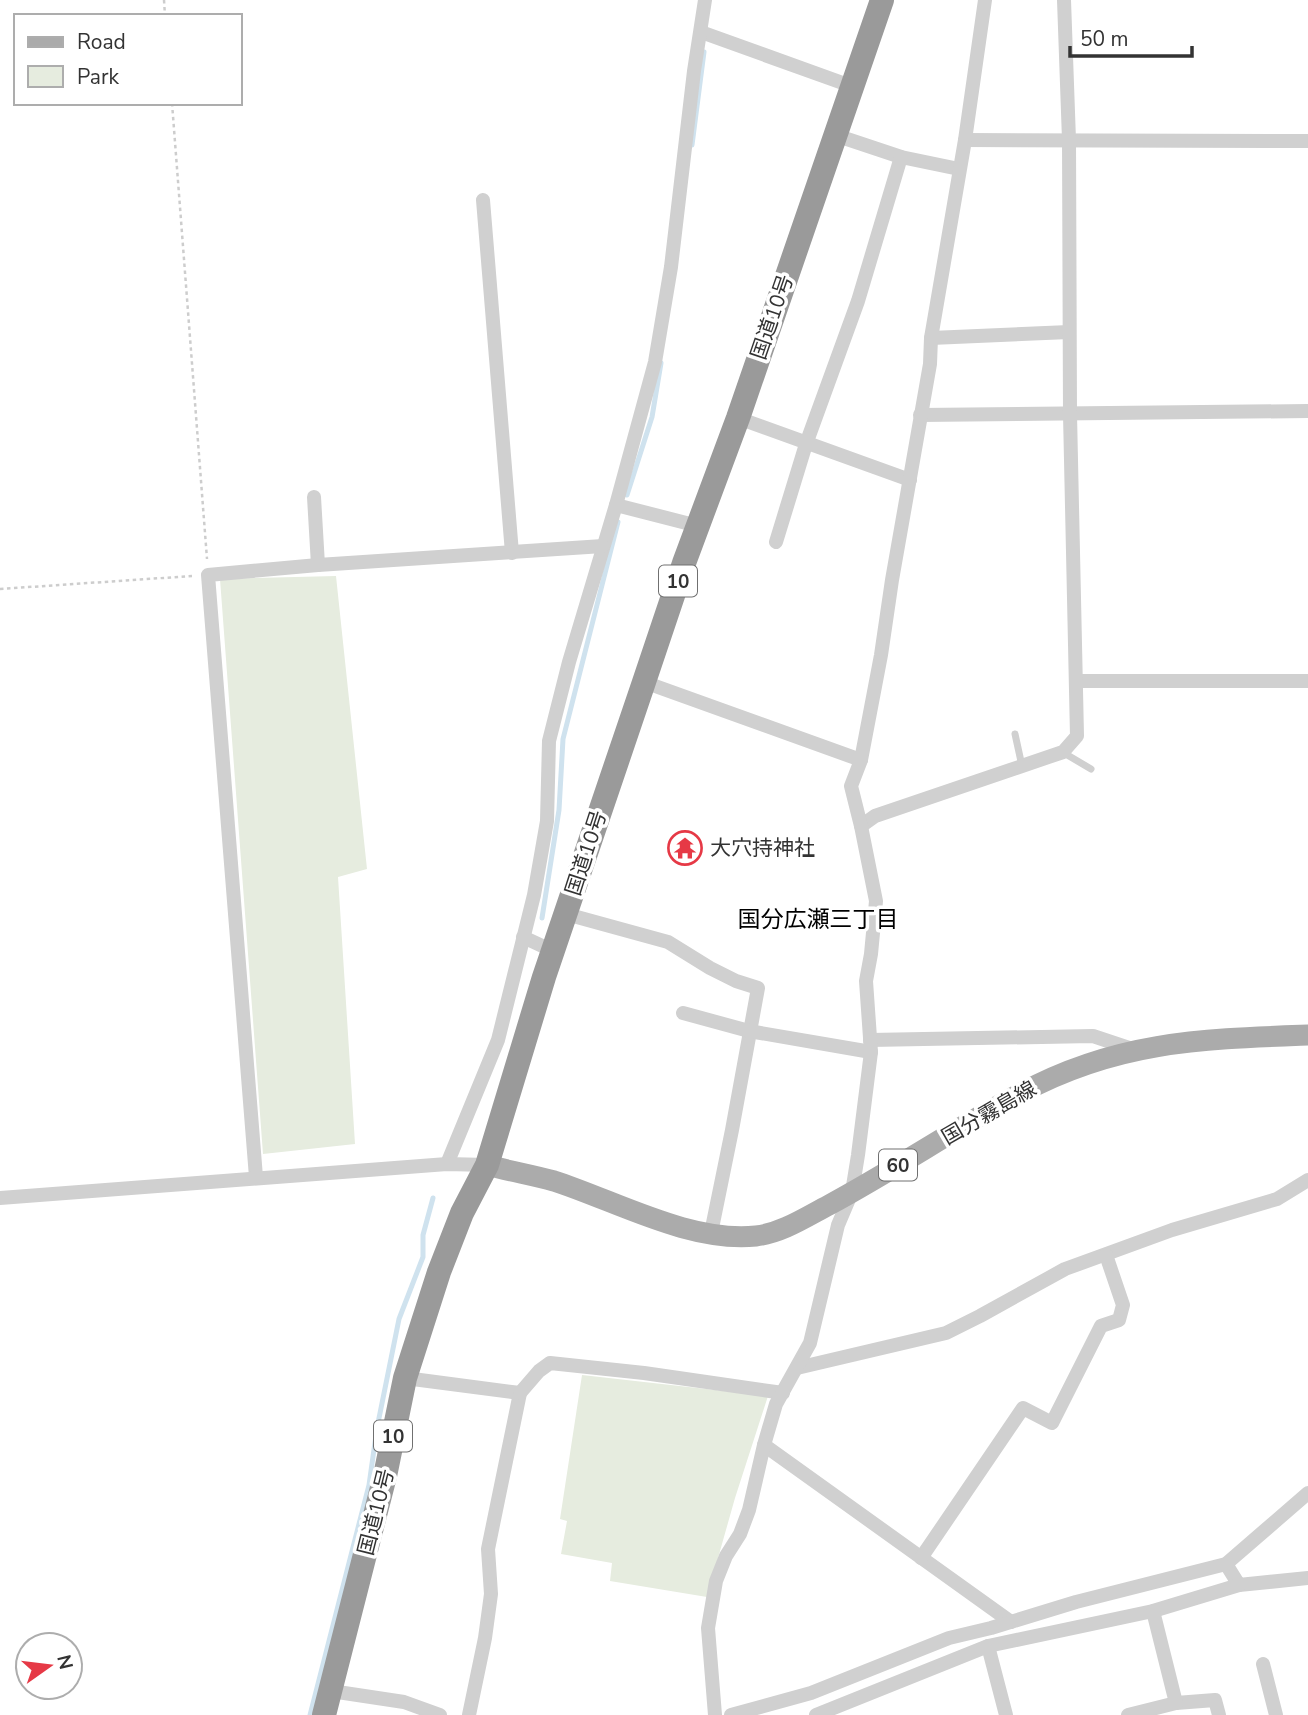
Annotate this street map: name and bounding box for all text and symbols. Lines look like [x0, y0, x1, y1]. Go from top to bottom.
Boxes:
legend [14, 14, 242, 105]
scale bar [1070, 14, 1192, 58]
text: 50 m [1080, 25, 1129, 53]
text: Road [77, 28, 126, 56]
text: Park [77, 63, 119, 91]
street label: 国道10号 [744, 271, 800, 363]
road number: 10 [659, 566, 697, 596]
street label: 国道10号 [559, 807, 613, 899]
temple icon: 大穴持神社 [666, 829, 704, 867]
place label: 大穴持神社 [710, 834, 815, 862]
district label: 国分広瀬三丁目 [738, 904, 899, 935]
street label: 国分霧島線 [937, 1075, 1041, 1151]
road number: 60 [879, 1149, 917, 1180]
road number: 10 [374, 1420, 412, 1452]
street label: 国道10号 [352, 1466, 400, 1558]
north arrow [14, 1631, 84, 1701]
text: N [50, 1652, 79, 1672]

